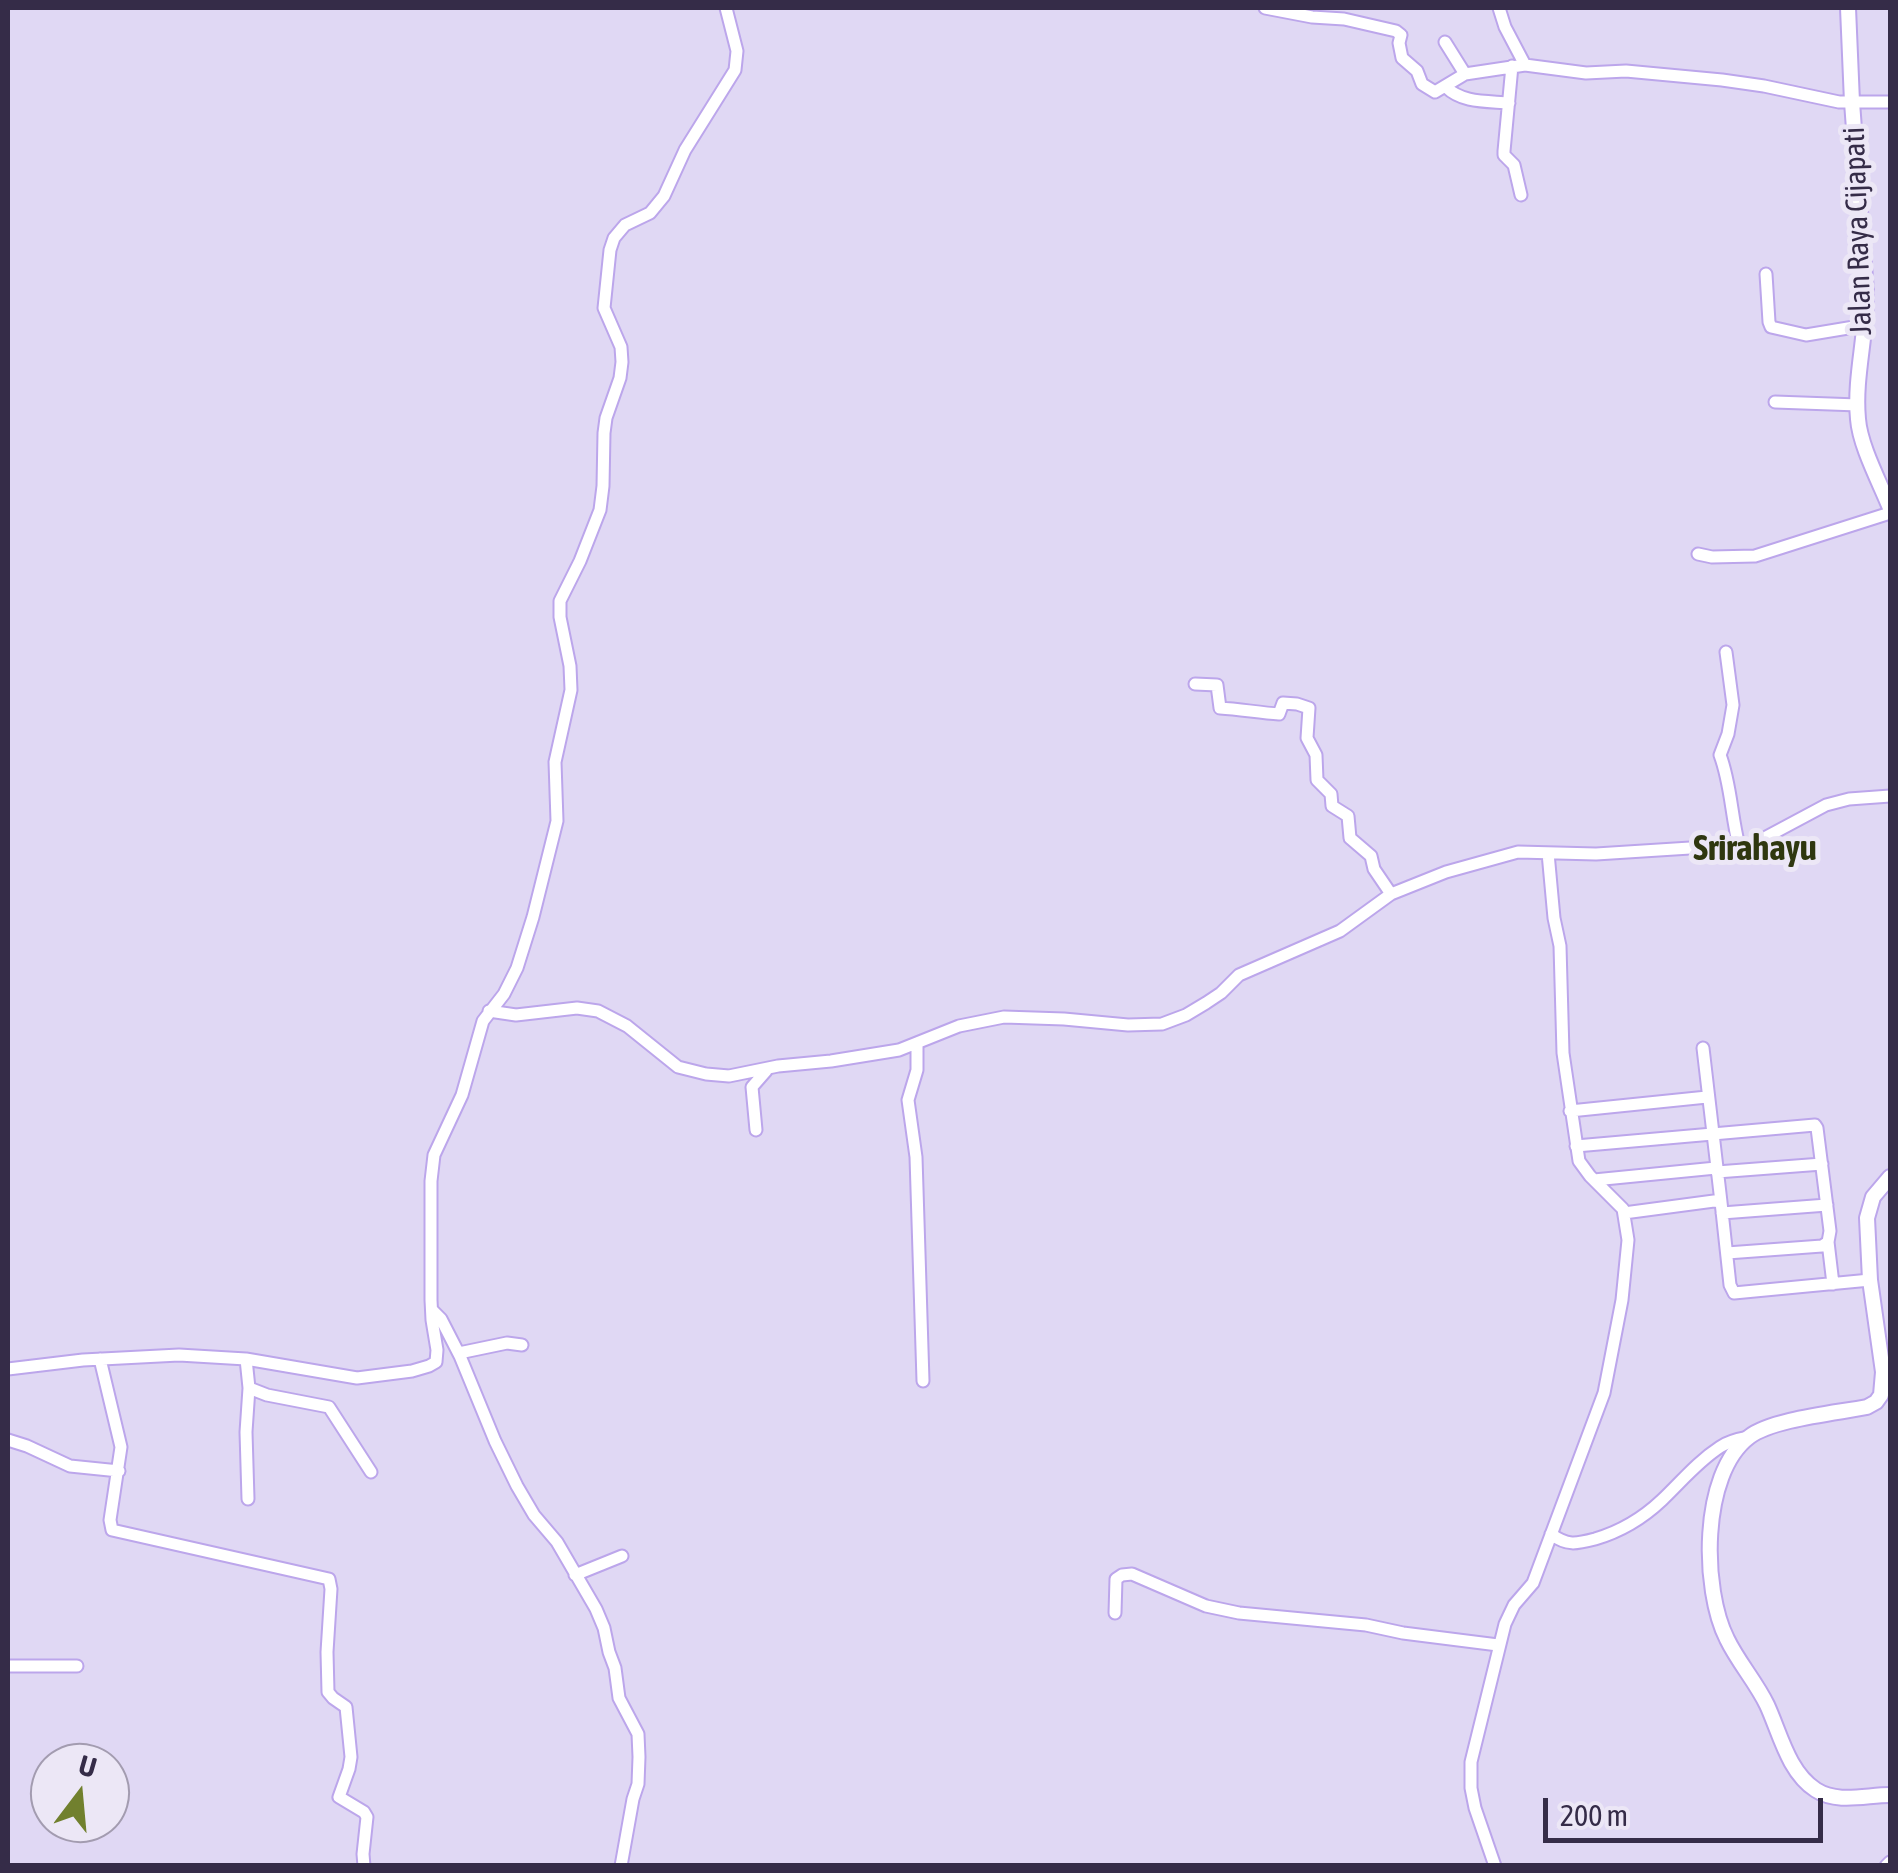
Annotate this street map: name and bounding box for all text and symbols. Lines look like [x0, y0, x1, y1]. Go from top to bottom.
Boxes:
street label: Jalan Raya Cijapati [1836, 126, 1880, 336]
district label: Srirahayu [1693, 828, 1817, 870]
north arrow [30, 1743, 130, 1843]
text: U [75, 1748, 100, 1784]
scale bar [1548, 1778, 1828, 1840]
text: 200 m [1560, 1798, 1628, 1832]

